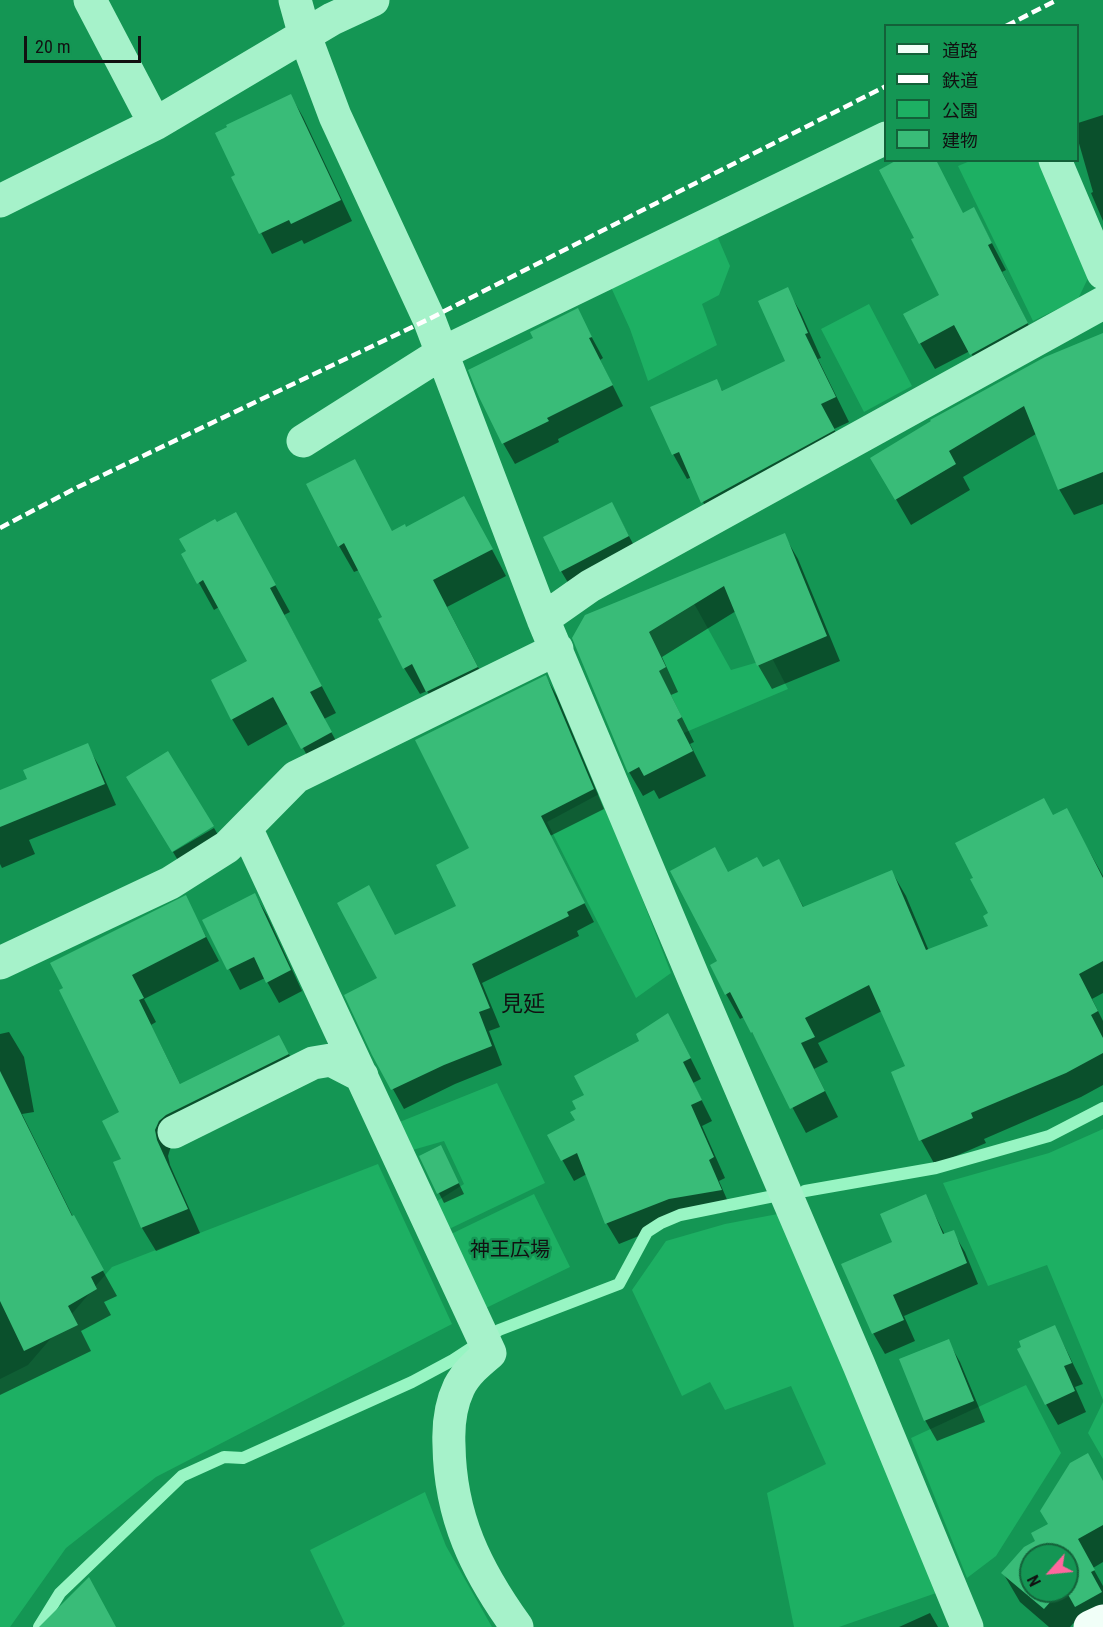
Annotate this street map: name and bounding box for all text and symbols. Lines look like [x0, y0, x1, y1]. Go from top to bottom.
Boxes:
scale bar [27, 24, 144, 62]
legend [884, 24, 1079, 162]
text: 20 m [35, 36, 70, 57]
text: 道路 [942, 40, 978, 61]
text: 鉄道 [942, 70, 978, 91]
text: 公園 [942, 100, 978, 121]
text: 建物 [942, 130, 978, 151]
district label: 見延 [501, 992, 545, 1018]
park label: 神王広場 [470, 1239, 550, 1263]
north arrow [1019, 1543, 1079, 1603]
text: N [1024, 1572, 1045, 1589]

